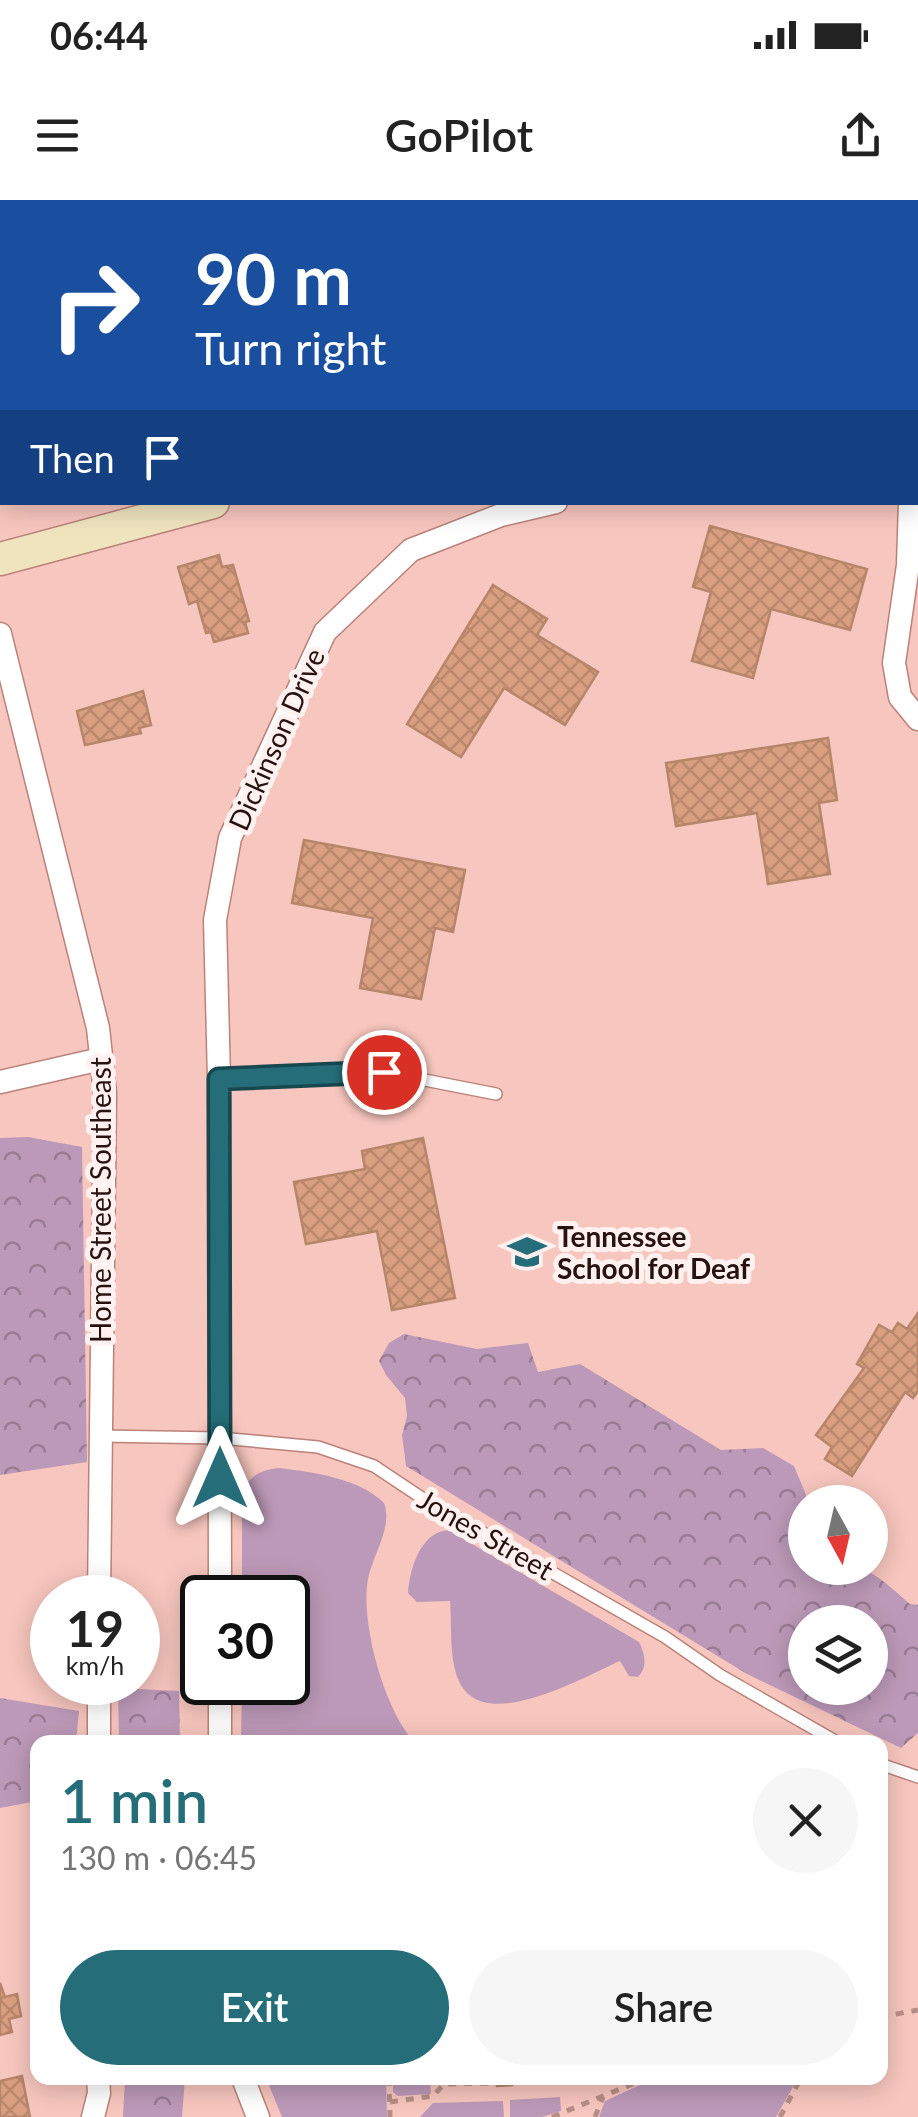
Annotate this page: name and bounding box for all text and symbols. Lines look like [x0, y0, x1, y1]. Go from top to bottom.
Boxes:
text: 06:44 [50, 12, 148, 58]
icon: menu [30, 108, 85, 163]
text: GoPilot [385, 108, 533, 162]
icon: share [833, 108, 888, 163]
text: 90 m [195, 236, 352, 320]
icon: right [30, 240, 160, 370]
text: Turn right [195, 321, 386, 375]
icon: arrive [135, 430, 190, 485]
text: Then [30, 435, 115, 481]
street label: Dickinson Drive [221, 643, 331, 835]
pin [342, 1030, 427, 1115]
icon: arrive [357, 1045, 412, 1100]
street label: Home Street Southeast [83, 1057, 117, 1343]
place label: Tennessee School for Deaf [557, 1219, 750, 1285]
school or university icon: Tennessee School for Deaf [506, 1231, 548, 1273]
position arrow [168, 1426, 272, 1530]
street label: Jones Street [412, 1482, 560, 1586]
north arrow [788, 1485, 888, 1585]
map controls [788, 1485, 888, 1705]
speed limit sign: 30 [180, 1575, 310, 1705]
text: 19 [66, 1598, 124, 1658]
button: layers [788, 1605, 888, 1705]
text: km/h [66, 1650, 124, 1680]
text: 1 min [60, 1764, 208, 1836]
button: close [753, 1768, 858, 1873]
text: 130 m · 06:45 [60, 1838, 257, 1877]
button: Exit [60, 1950, 449, 2065]
button: Share [469, 1950, 858, 2065]

